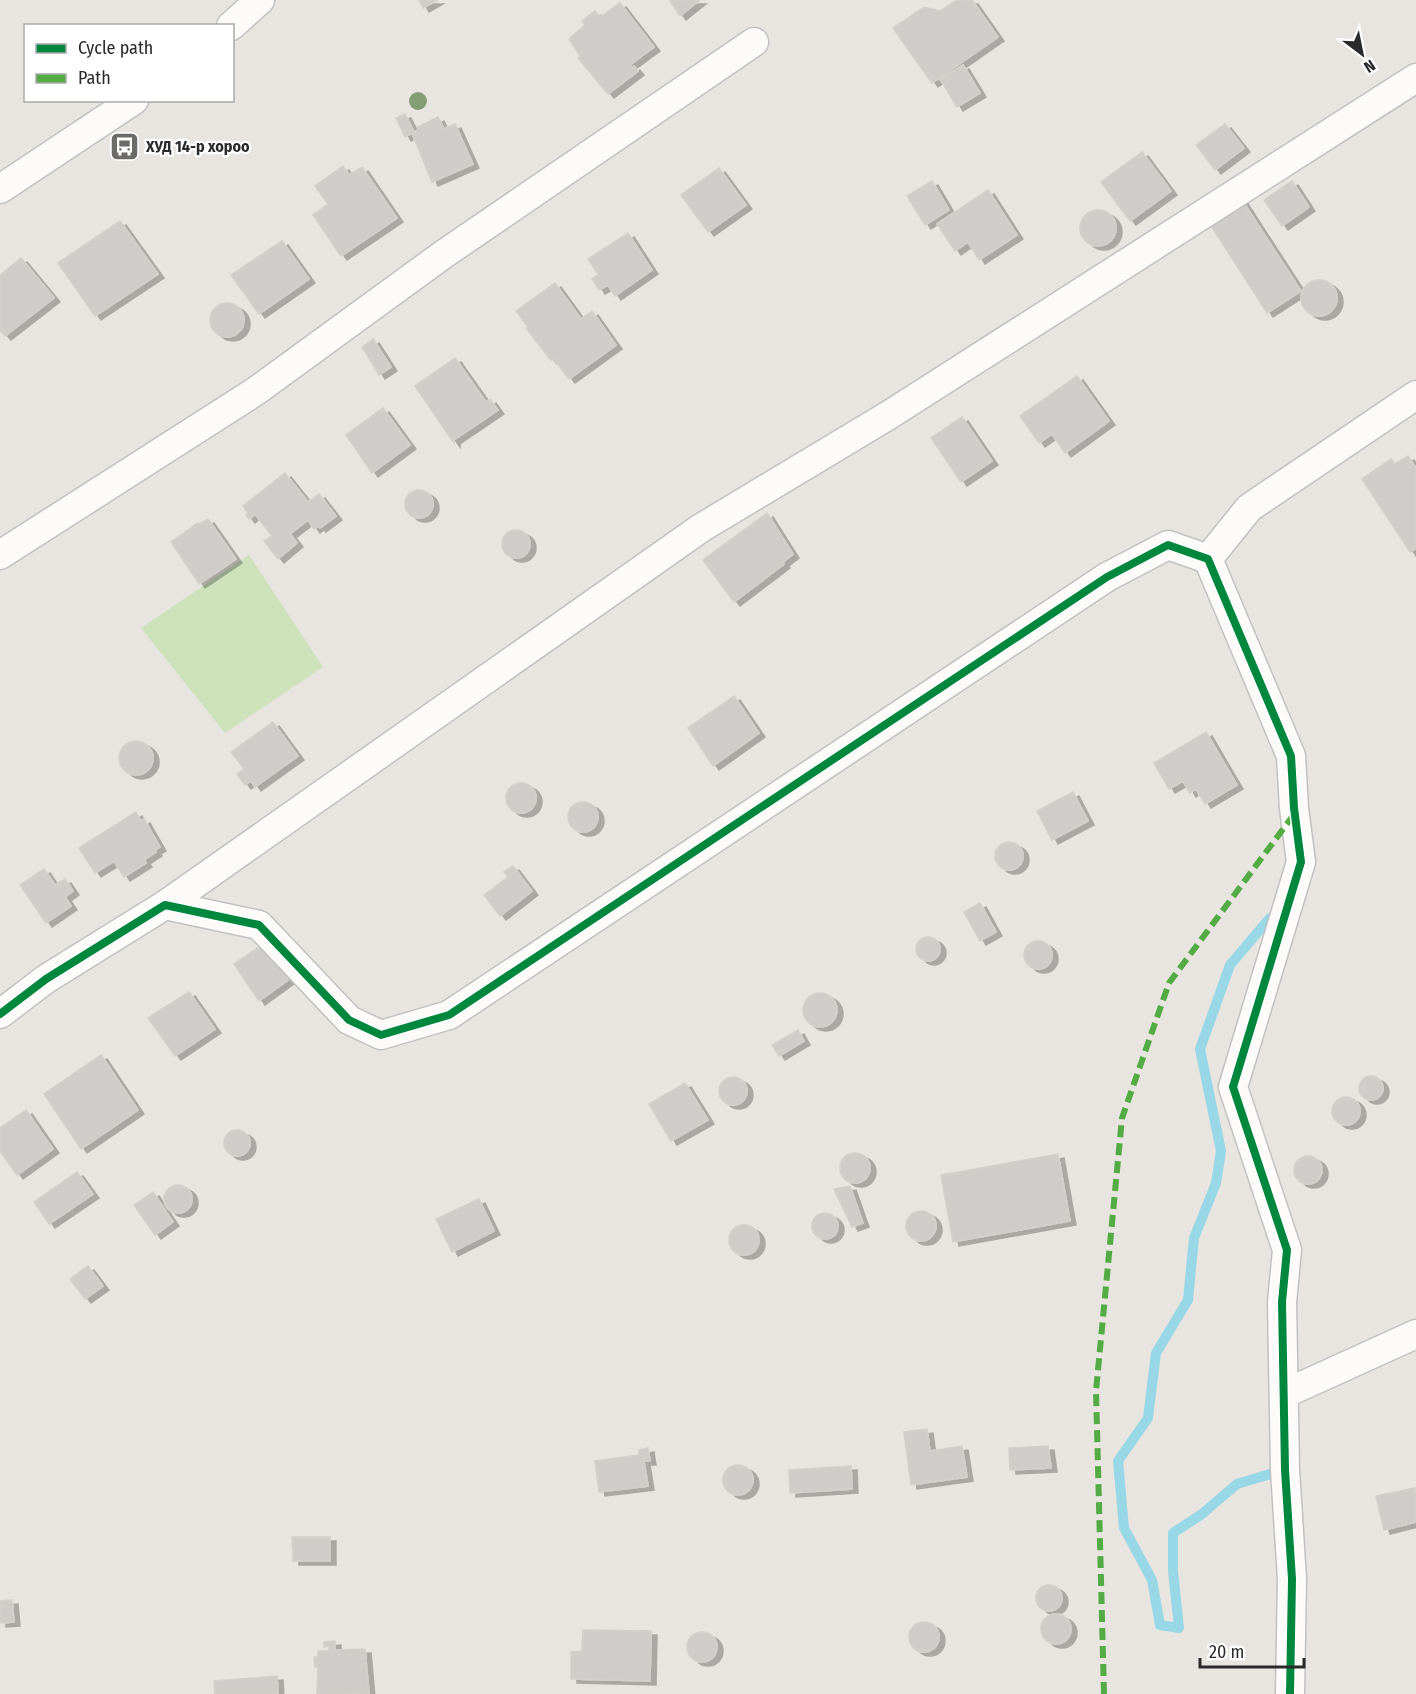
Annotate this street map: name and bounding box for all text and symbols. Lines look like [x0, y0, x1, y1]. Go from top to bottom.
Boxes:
legend [24, 24, 234, 102]
north arrow [1332, 24, 1392, 84]
text: Cycle path [78, 37, 153, 59]
text: N [1361, 56, 1379, 77]
text: Path [78, 67, 111, 89]
bus stop icon: ХУД 14-р хороо [109, 130, 141, 162]
place label: ХУД 14-р хороо [145, 137, 250, 156]
scale bar [1200, 1631, 1304, 1669]
text: 20 m [1209, 1641, 1244, 1663]

